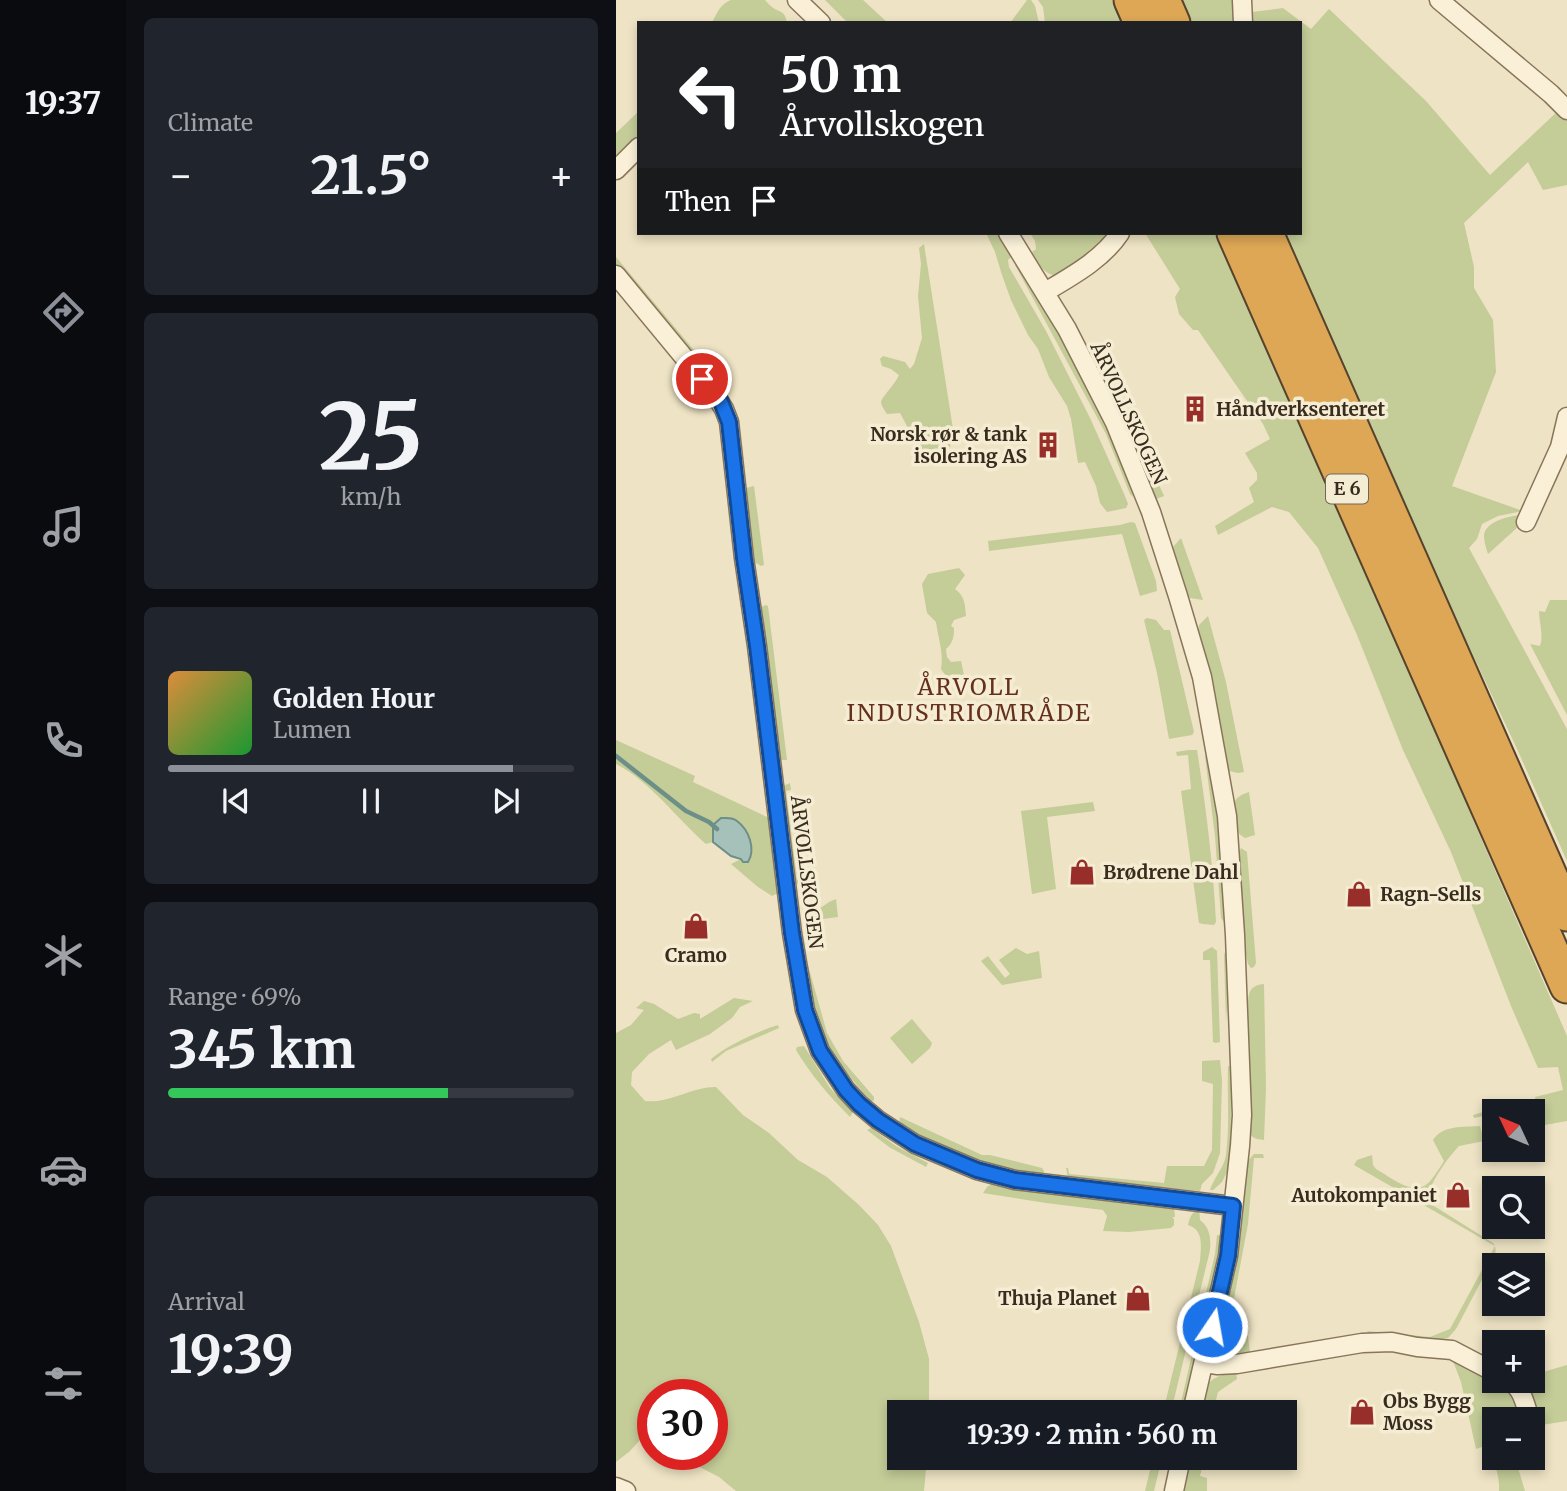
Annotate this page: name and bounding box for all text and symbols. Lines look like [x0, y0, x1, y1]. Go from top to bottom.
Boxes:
text: 50 m [780, 44, 901, 105]
icon: left [665, 49, 756, 140]
text: 19:37 [25, 83, 101, 123]
text: Årvollskogen [780, 105, 985, 145]
text: Climate [168, 108, 253, 137]
text: 21.5° [310, 143, 432, 208]
text: − [168, 152, 193, 199]
text: + [549, 152, 574, 199]
icon: arrive [745, 182, 783, 220]
text: Then [665, 185, 731, 218]
icon: directions [39, 288, 88, 337]
street label: ÅRVOLLSKOGEN [1085, 337, 1174, 488]
pin [672, 349, 732, 409]
icon: arrive [683, 360, 721, 398]
text: 25 [319, 379, 423, 494]
building icon: Håndverksenteret [1180, 394, 1210, 424]
place label: Håndverksenteret [1216, 397, 1386, 421]
place label: Norsk rør & tank isolering AS [870, 422, 1028, 468]
building icon: Norsk rør & tank isolering AS [1033, 430, 1063, 460]
road number: E 6 [1326, 475, 1368, 504]
text: km/h [341, 482, 401, 511]
icon: music [39, 502, 88, 551]
district label: ÅRVOLL INDUSTRIOMRÅDE [846, 671, 1092, 727]
text: Golden Hour [273, 682, 435, 715]
text: Lumen [273, 715, 351, 744]
icon: phone [39, 716, 88, 765]
icon: previous [217, 782, 255, 820]
icon: pause [352, 782, 390, 820]
icon: next [487, 782, 525, 820]
street label: ÅRVOLLSKOGEN [786, 793, 829, 950]
shop icon: Brødrene Dahl [1067, 857, 1097, 887]
place label: Brødrene Dahl [1103, 860, 1238, 884]
shop icon: Ragn-Sells [1344, 879, 1374, 909]
place label: Ragn-Sells [1380, 882, 1482, 906]
shop icon: Cramo [681, 911, 711, 941]
icon: climate [39, 931, 88, 980]
place label: Cramo [665, 943, 727, 967]
text: Range · 69% [168, 982, 301, 1011]
text: 345 km [168, 1017, 355, 1082]
north arrow [1482, 1099, 1545, 1162]
map controls [1482, 1099, 1545, 1470]
icon: car [39, 1145, 88, 1194]
button: search [1482, 1176, 1545, 1239]
shop icon: Autokompaniet [1443, 1180, 1473, 1210]
place label: Autokompaniet [1290, 1183, 1437, 1207]
button: layers [1482, 1253, 1545, 1316]
shop icon: Thuja Planet [1123, 1283, 1153, 1313]
place label: Thuja Planet [998, 1286, 1117, 1310]
text: Arrival [168, 1287, 245, 1316]
position arrow [1175, 1290, 1249, 1364]
text: 19:39 [168, 1322, 294, 1387]
button: + [1482, 1330, 1545, 1393]
icon: filters [39, 1359, 88, 1408]
speed limit sign: 30 [637, 1379, 728, 1470]
place label: Obs Bygg Moss [1383, 1389, 1471, 1435]
shop icon: Obs Bygg Moss [1347, 1397, 1377, 1427]
button: − [1482, 1407, 1545, 1470]
text: 19:39 · 2 min · 560 m [967, 1418, 1217, 1451]

